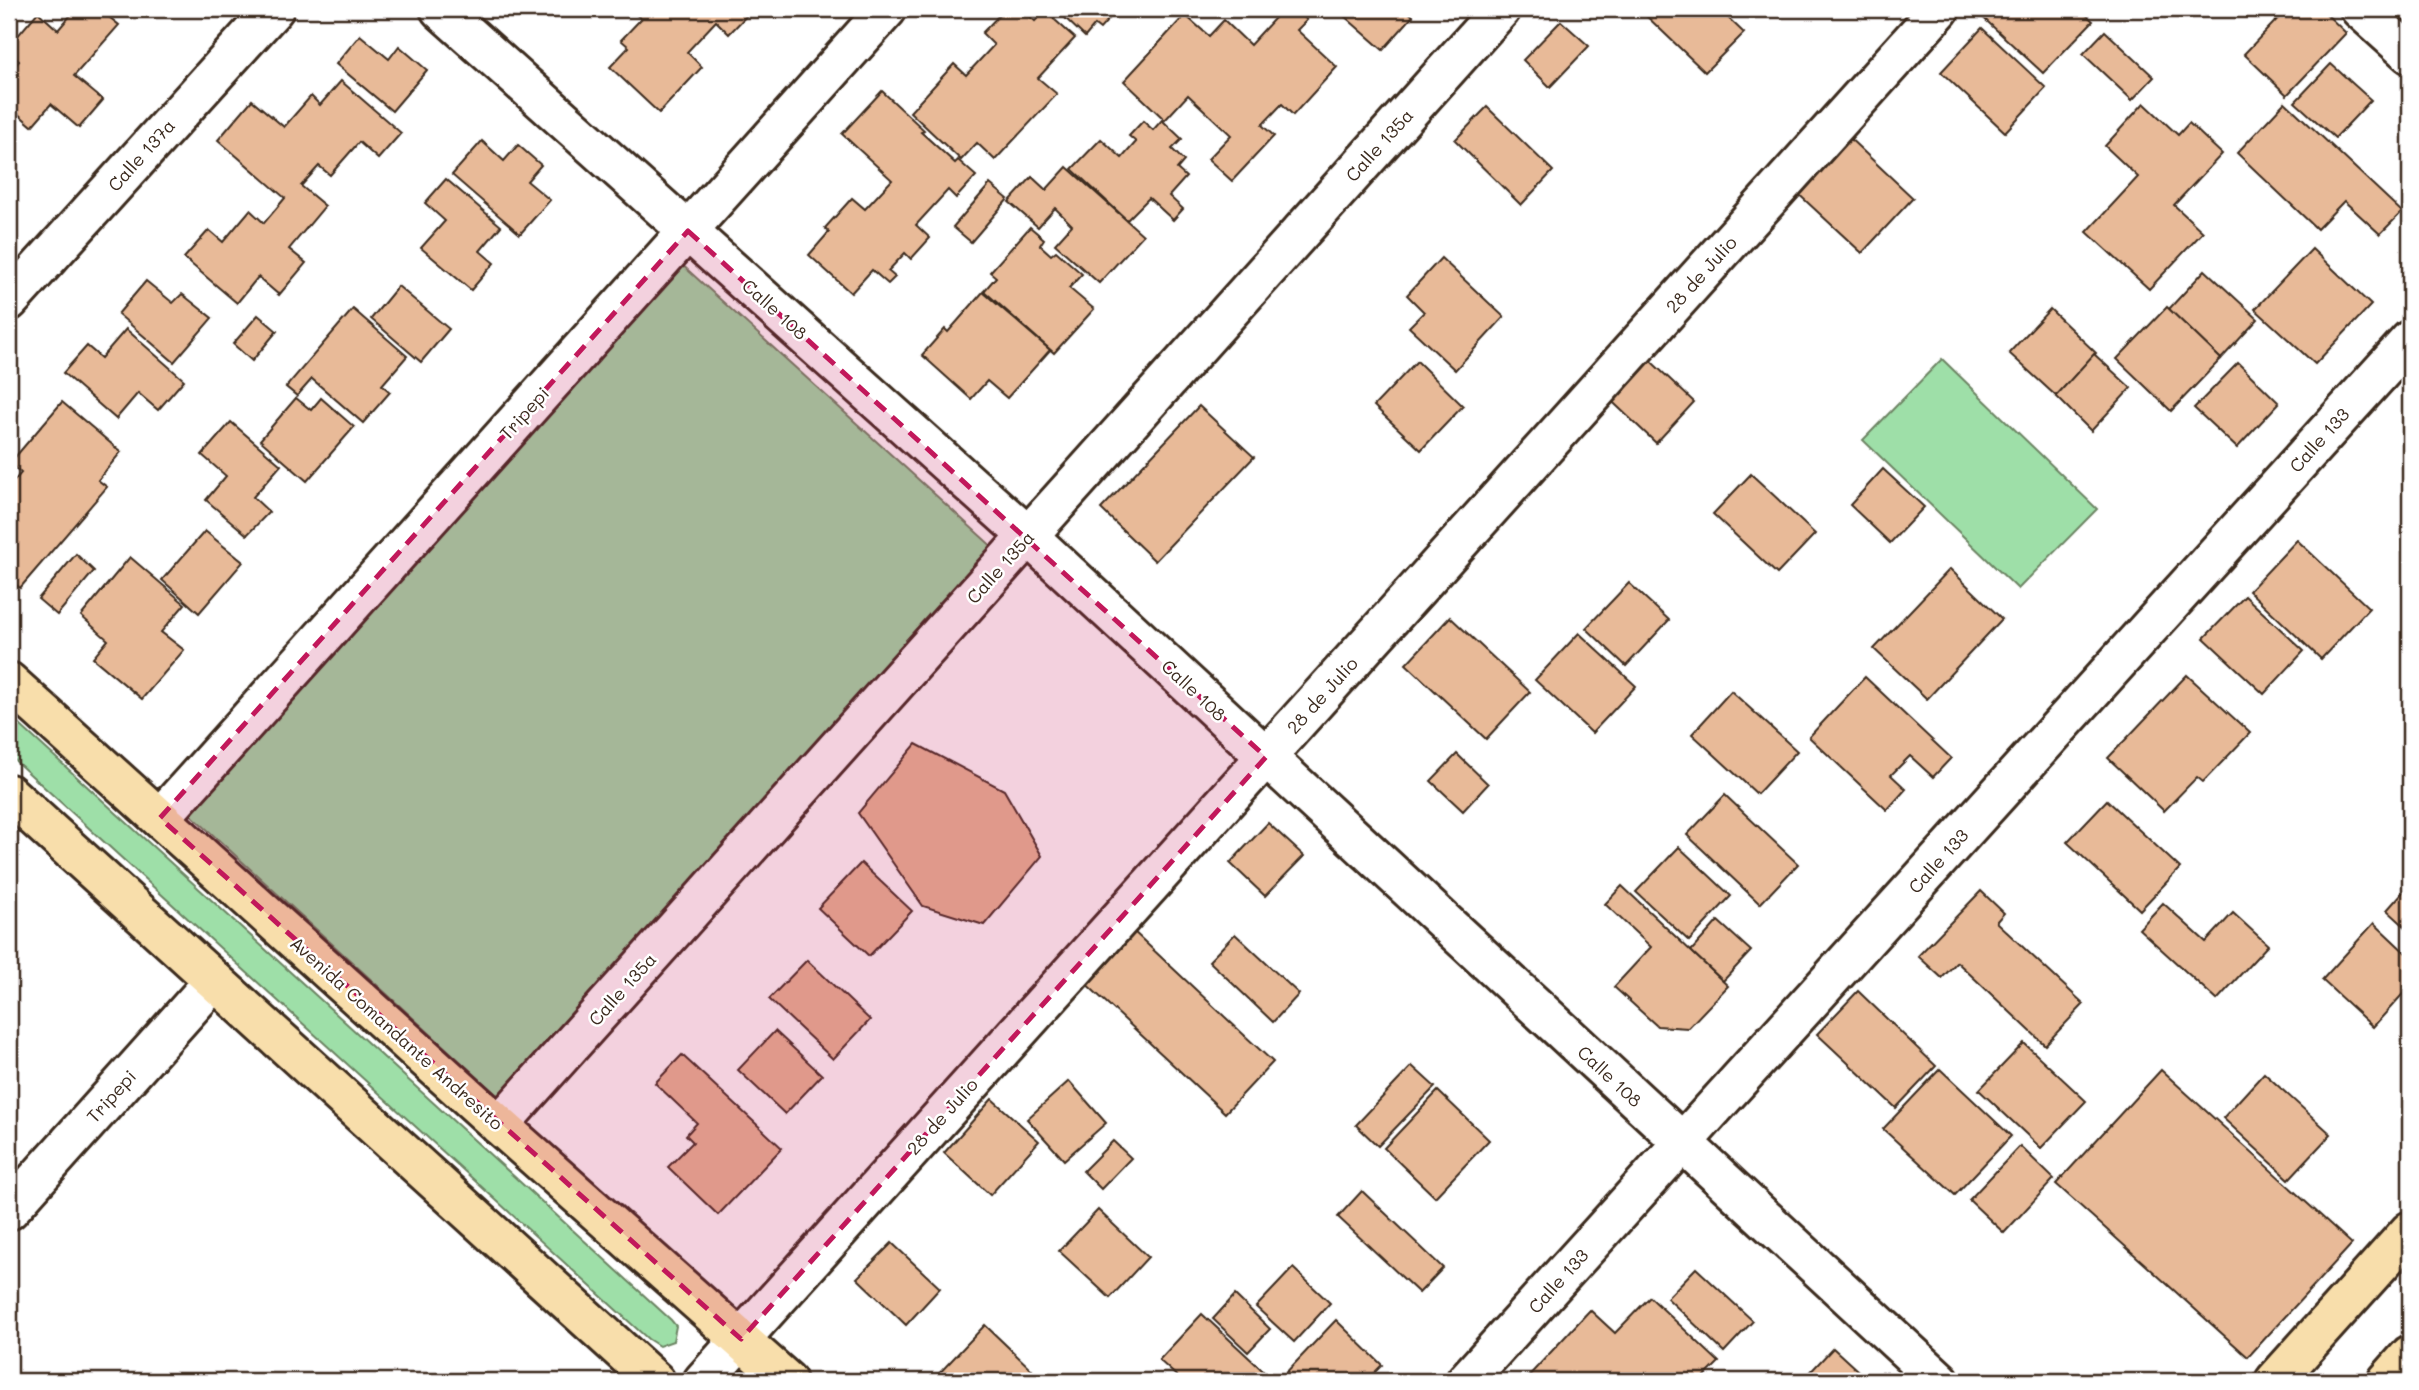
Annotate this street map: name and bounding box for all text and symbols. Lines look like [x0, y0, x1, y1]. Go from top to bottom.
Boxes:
street label: Calle 135a [1340, 103, 1418, 187]
street label: Calle 137a [102, 114, 180, 196]
street label: 28 de Julio [1660, 230, 1742, 317]
street label: Calle 108 [737, 273, 813, 345]
street label: Tripepi [494, 381, 554, 445]
street label: Calle 133 [2284, 403, 2354, 477]
street label: Calle 135a [961, 525, 1039, 609]
street label: 28 de Julio [1281, 651, 1363, 738]
street label: Calle 108 [1157, 654, 1232, 726]
street label: Calle 133 [1903, 824, 1973, 898]
street label: Avenida Comandante Andresito [285, 931, 509, 1135]
street label: Calle 135a [583, 947, 661, 1031]
street label: Calle 108 [1573, 1040, 1648, 1112]
street label: Tripepi [81, 1064, 141, 1128]
street label: 28 de Julio [901, 1072, 983, 1159]
street label: Calle 133 [1523, 1244, 1593, 1318]

